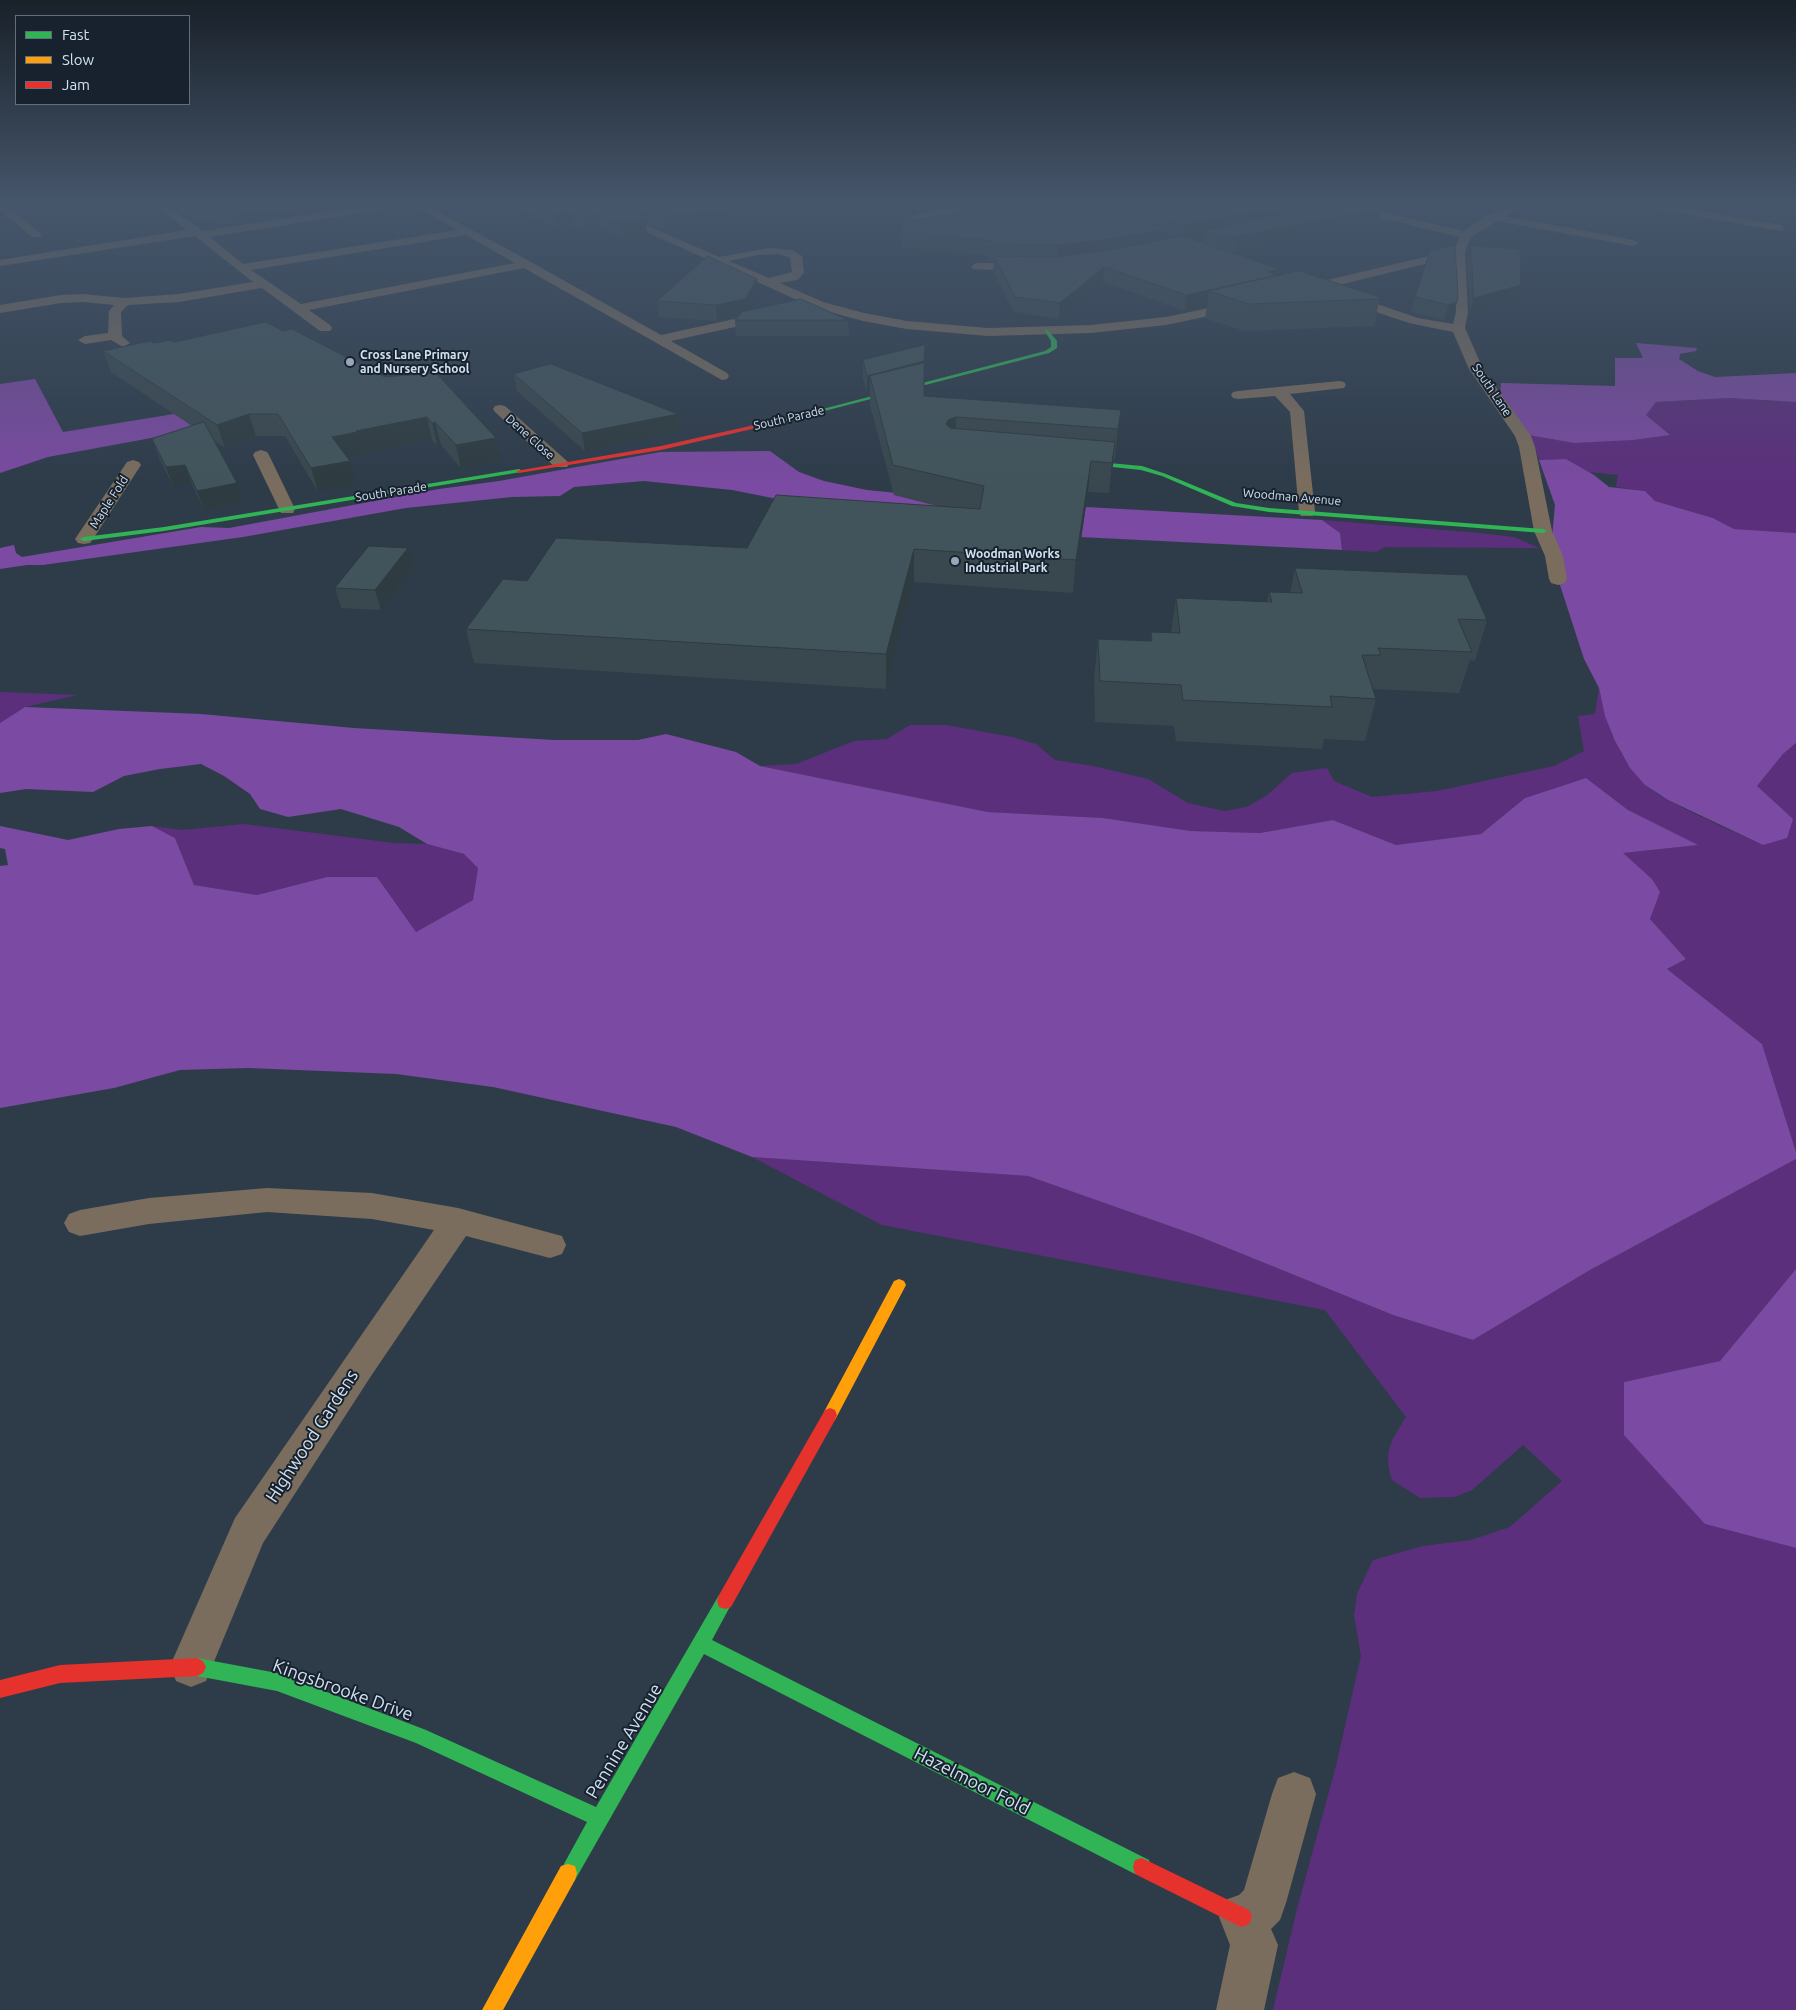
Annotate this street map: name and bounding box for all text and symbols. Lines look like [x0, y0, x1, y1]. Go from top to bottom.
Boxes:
legend [15, 15, 190, 105]
text: Fast [62, 26, 89, 43]
text: Slow [62, 51, 94, 68]
text: Jam [62, 76, 90, 93]
place label: Cross Lane Primary and Nursery School [360, 348, 469, 376]
marker: Cross Lane Primary and Nursery School [344, 356, 356, 368]
street label: South Lane [1469, 361, 1515, 419]
street label: South Parade [752, 403, 826, 433]
street label: Dene Close [503, 411, 557, 463]
street label: Maple Fold [87, 473, 131, 531]
street label: South Parade [354, 479, 428, 505]
street label: Woodman Avenue [1242, 486, 1342, 508]
place label: Woodman Works Industrial Park [965, 547, 1060, 575]
marker: Woodman Works Industrial Park [949, 555, 961, 567]
street label: Highwood Gardens [261, 1366, 363, 1506]
street label: Kingsbrooke Drive [270, 1655, 416, 1725]
street label: Pennine Avenue [581, 1680, 667, 1802]
street label: Hazelmoor Fold [910, 1742, 1034, 1820]

